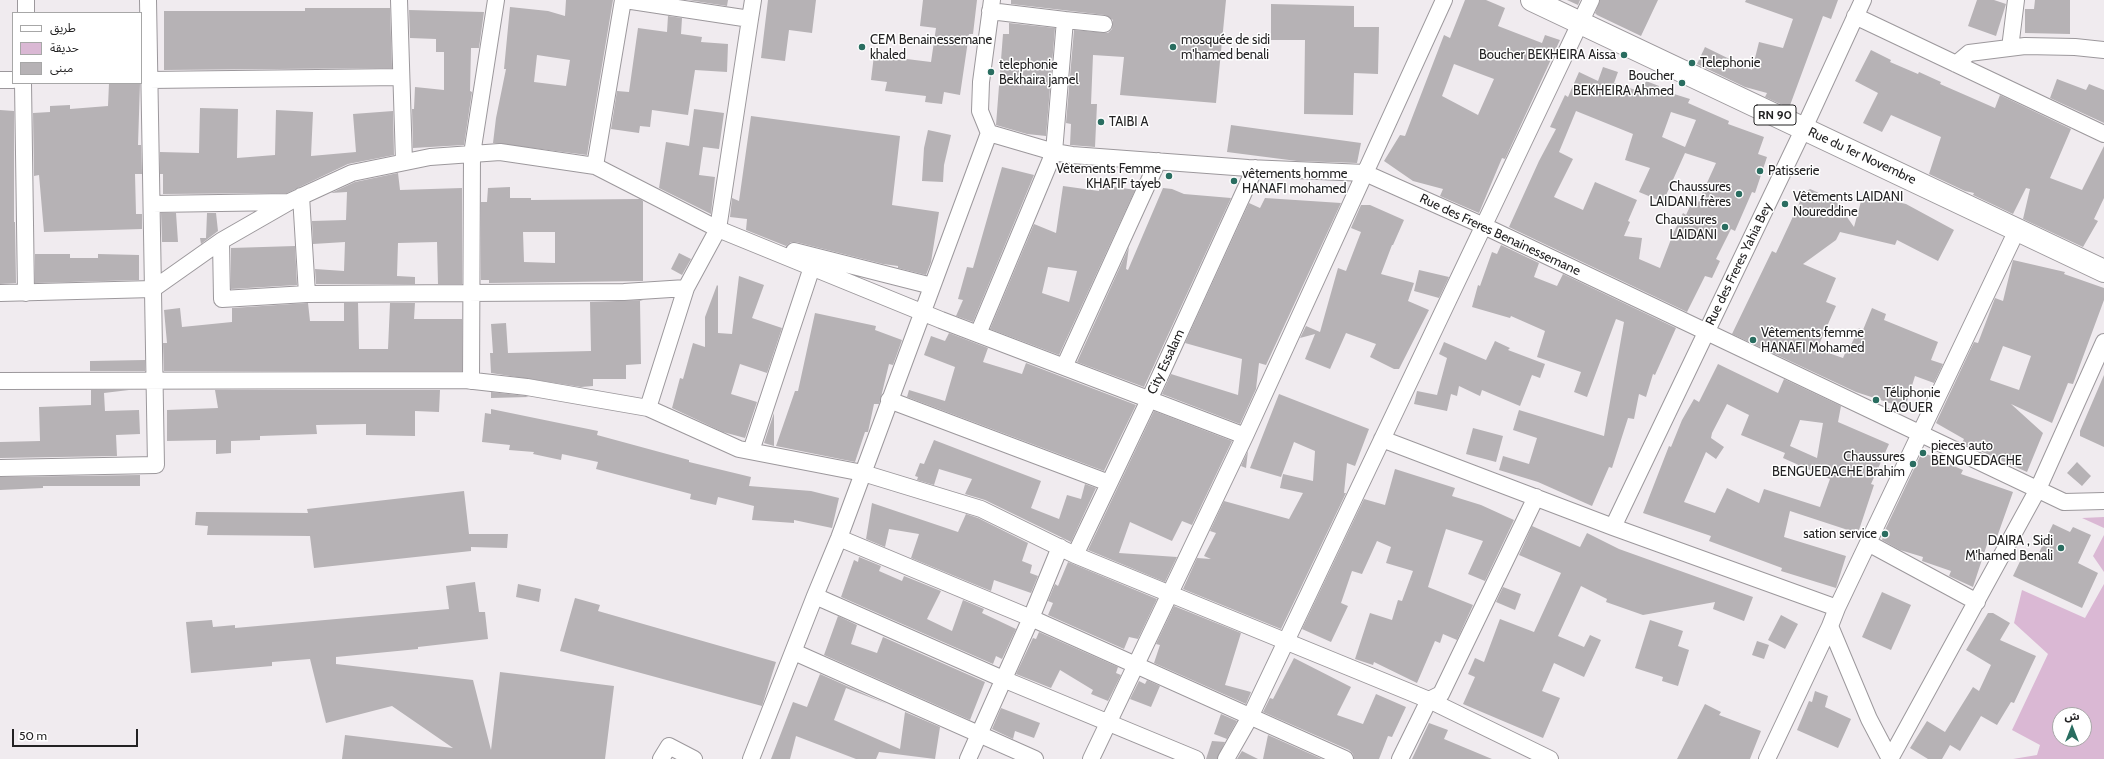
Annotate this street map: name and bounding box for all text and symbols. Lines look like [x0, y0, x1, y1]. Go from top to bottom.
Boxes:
legend [12, 12, 142, 84]
text: طريق [50, 20, 76, 35]
place label: CEM Benainessemane khaled [870, 32, 992, 63]
place label: mosquée de sidi m'hamed benali [1181, 32, 1270, 63]
text: حديقة [50, 40, 79, 55]
marker: CEM Benainessemane khaled [857, 42, 867, 52]
marker: mosquée de sidi m'hamed benali [1168, 42, 1178, 52]
place label: Boucher BEKHEIRA Aissa [1479, 47, 1616, 63]
marker: Boucher BEKHEIRA Aissa [1619, 50, 1629, 60]
place label: Telephonie [1700, 55, 1760, 71]
place label: telephonie Bekhaira jamel [999, 57, 1079, 88]
marker: Telephonie [1687, 58, 1697, 68]
text: مبنى [50, 60, 73, 75]
marker: telephonie Bekhaira jamel [986, 67, 996, 77]
place label: Boucher BEKHEIRA Ahmed [1573, 68, 1674, 99]
marker: Boucher BEKHEIRA Ahmed [1677, 78, 1687, 88]
road number: RN 90 [1754, 105, 1796, 125]
place label: TAIBI A [1109, 114, 1149, 130]
marker: TAIBI A [1096, 117, 1106, 127]
street label: Rue du 1er Novembre [1806, 124, 1918, 188]
place label: Vêtements Femme KHAFIF tayeb [1056, 161, 1161, 192]
place label: Patisserie [1768, 163, 1819, 179]
place label: vêtements homme HANAFI mohamed [1242, 166, 1347, 197]
marker: Patisserie [1755, 166, 1765, 176]
marker: Vêtements Femme KHAFIF tayeb [1164, 171, 1174, 181]
marker: vêtements homme HANAFI mohamed [1229, 176, 1239, 186]
place label: Chaussures LAIDANI frères [1650, 179, 1731, 210]
marker: Chaussures LAIDANI frères [1734, 189, 1744, 199]
place label: Vêtements LAIDANI Noureddine [1793, 189, 1903, 220]
street label: Rue des Freres Benainessemane [1417, 191, 1583, 279]
marker: Vêtements LAIDANI Noureddine [1780, 199, 1790, 209]
street label: Rue des Freres Yahia Bey [1702, 200, 1776, 328]
place label: Chaussures LAIDANI [1655, 212, 1717, 243]
marker: Chaussures LAIDANI [1720, 222, 1730, 232]
place label: Vêtements femme HANAFI Mohamed [1761, 325, 1864, 356]
street label: City Essalam [1144, 327, 1188, 397]
marker: Vêtements femme HANAFI Mohamed [1748, 335, 1758, 345]
place label: Téliphonie LAOUER [1884, 385, 1940, 416]
marker: Téliphonie LAOUER [1871, 395, 1881, 405]
place label: pieces auto BENGUEDACHE [1931, 438, 2022, 469]
marker: pieces auto BENGUEDACHE [1918, 448, 1928, 458]
place label: Chaussures BENGUEDACHE Brahim [1772, 449, 1905, 480]
marker: Chaussures BENGUEDACHE Brahim [1908, 459, 1918, 469]
place label: sation service [1803, 526, 1877, 542]
marker: sation service [1880, 529, 1890, 539]
place label: DAIRA , Sidi M'hamed Benali [1965, 533, 2053, 564]
marker: DAIRA , Sidi M'hamed Benali [2056, 543, 2066, 553]
north arrow [2052, 707, 2092, 747]
text: ش [2064, 709, 2080, 723]
scale bar [14, 721, 140, 747]
text: 50 m [19, 728, 47, 743]

